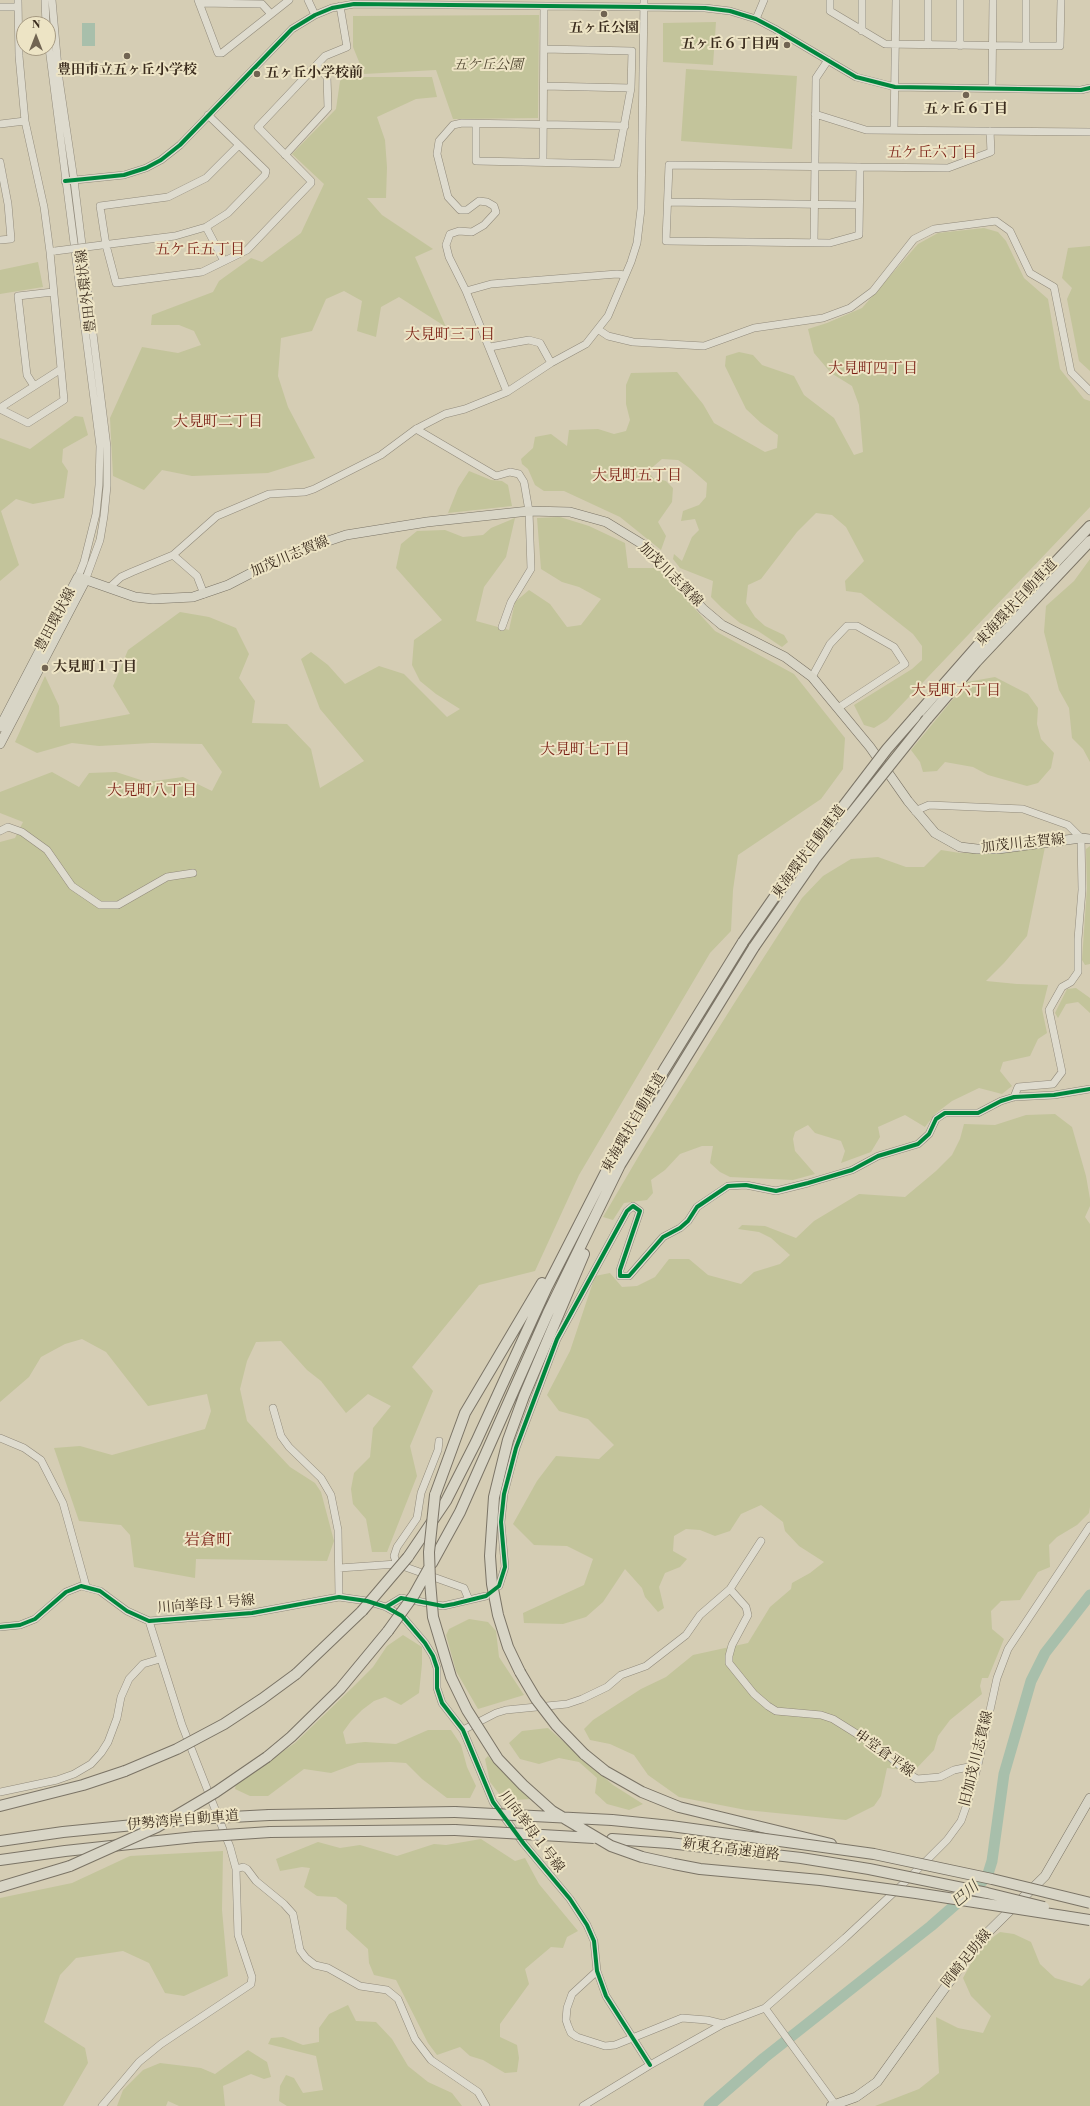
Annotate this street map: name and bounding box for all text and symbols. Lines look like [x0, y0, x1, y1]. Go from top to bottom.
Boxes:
marker: 五ヶ丘公園 [599, 9, 609, 19]
north arrow [16, 16, 56, 56]
text: N [32, 18, 40, 32]
place label: 五ヶ丘公園 [569, 21, 639, 37]
place label: 五ヶ丘６丁目西 [681, 37, 779, 53]
marker: 五ヶ丘６丁目西 [782, 40, 792, 50]
marker: 豊田市立五ヶ丘小学校 [122, 51, 132, 61]
park label: 五ケ丘公園 [453, 58, 523, 74]
place label: 豊田市立五ヶ丘小学校 [57, 63, 197, 79]
place label: 五ヶ丘小学校前 [265, 66, 363, 82]
marker: 五ヶ丘小学校前 [252, 69, 262, 79]
marker: 五ヶ丘６丁目 [961, 90, 971, 100]
place label: 五ヶ丘６丁目 [924, 102, 1008, 118]
district label: 五ケ丘六丁目 [887, 144, 977, 162]
district label: 五ケ丘五丁目 [155, 241, 245, 259]
street label: 豊田外環状線 [74, 248, 100, 334]
district label: 大見町三丁目 [405, 326, 495, 344]
district label: 大見町四丁目 [828, 360, 918, 378]
district label: 大見町二丁目 [173, 413, 263, 431]
district label: 大見町五丁目 [592, 467, 682, 485]
street label: 加茂川志賀線 [248, 533, 332, 581]
street label: 加茂川志賀線 [634, 539, 706, 611]
street label: 東海環状自動車道 [973, 556, 1061, 650]
street label: 豊田環状線 [32, 585, 80, 655]
place label: 大見町１丁目 [53, 660, 137, 676]
marker: 大見町１丁目 [40, 663, 50, 673]
district label: 大見町六丁目 [911, 682, 1001, 700]
district label: 大見町七丁目 [540, 741, 630, 759]
district label: 大見町八丁目 [107, 782, 197, 800]
street label: 東海環状自動車道 [769, 802, 849, 902]
street label: 加茂川志賀線 [980, 831, 1066, 857]
street label: 東海環状自動車道 [599, 1070, 669, 1176]
district label: 岩倉町 [184, 1531, 232, 1551]
street label: 川向挙母１号線 [156, 1592, 256, 1618]
street label: 旧加茂川志賀線 [957, 1709, 997, 1809]
street label: 申堂倉平線 [851, 1727, 917, 1781]
street label: 川向挙母１号線 [495, 1788, 567, 1876]
street label: 伊勢湾岸自動車道 [126, 1808, 240, 1834]
street label: 新東名高速道路 [681, 1836, 781, 1864]
water label: 巴川 [949, 1878, 983, 1912]
street label: 岡崎足助線 [938, 1927, 996, 1991]

